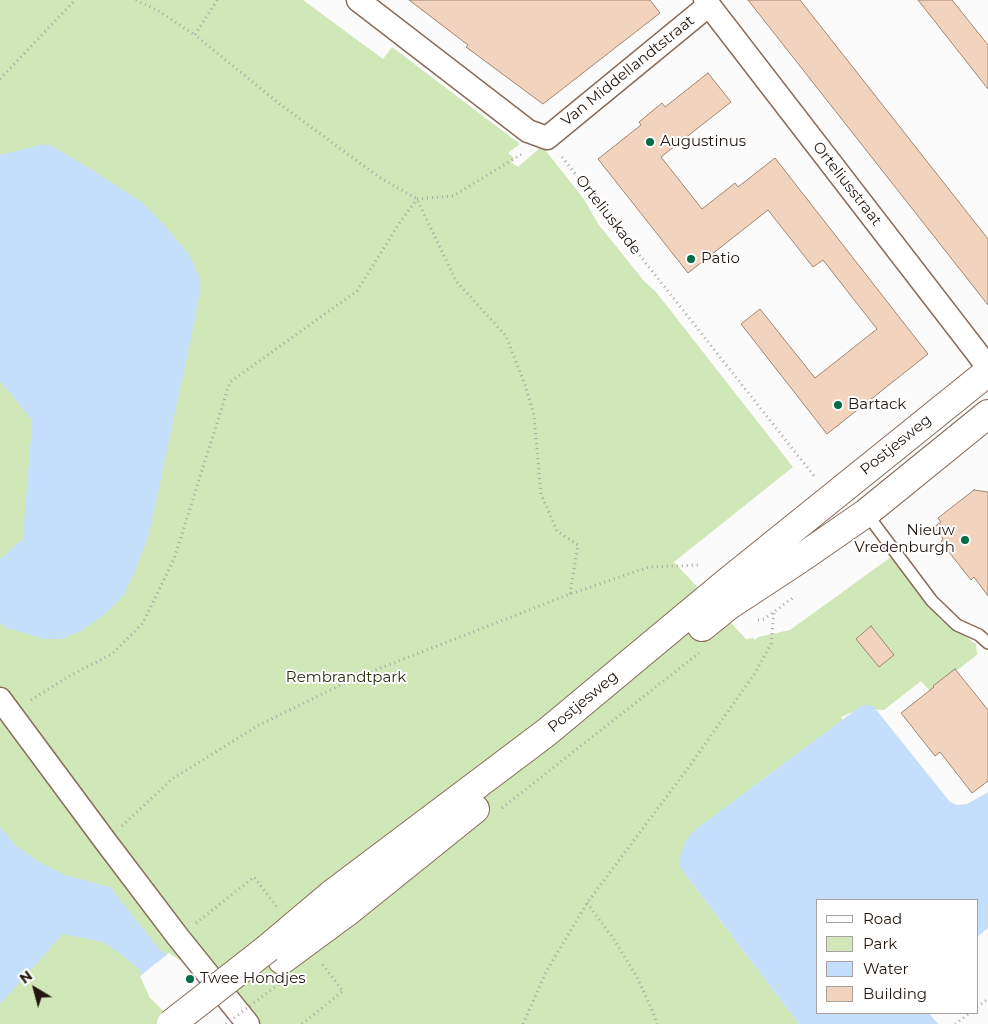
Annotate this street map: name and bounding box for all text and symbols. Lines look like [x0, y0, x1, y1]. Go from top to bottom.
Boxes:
street label: Van Middellandtstraat [558, 12, 698, 130]
place label: Augustinus [660, 133, 746, 151]
marker: Augustinus [644, 136, 656, 148]
street label: Orteliusstraat [809, 138, 885, 230]
street label: Orteliuskade [571, 172, 645, 258]
place label: Patio [701, 250, 740, 268]
marker: Patio [685, 253, 697, 265]
place label: Bartack [848, 396, 906, 414]
marker: Bartack [832, 399, 844, 411]
street label: Postjesweg [857, 411, 935, 479]
place label: Nieuw Vredenburgh [854, 522, 955, 557]
marker: Nieuw Vredenburgh [959, 534, 971, 546]
street label: Postjesweg [544, 667, 622, 737]
park label: Rembrandtpark [286, 669, 406, 687]
legend [816, 899, 978, 1014]
text: Road [863, 909, 902, 928]
text: Park [863, 934, 897, 953]
text: Water [863, 959, 909, 978]
north arrow [10, 964, 60, 1014]
text: N [16, 966, 36, 988]
place label: Twee Hondjes [200, 970, 306, 988]
marker: Twee Hondjes [184, 973, 196, 985]
text: Building [863, 984, 927, 1003]

